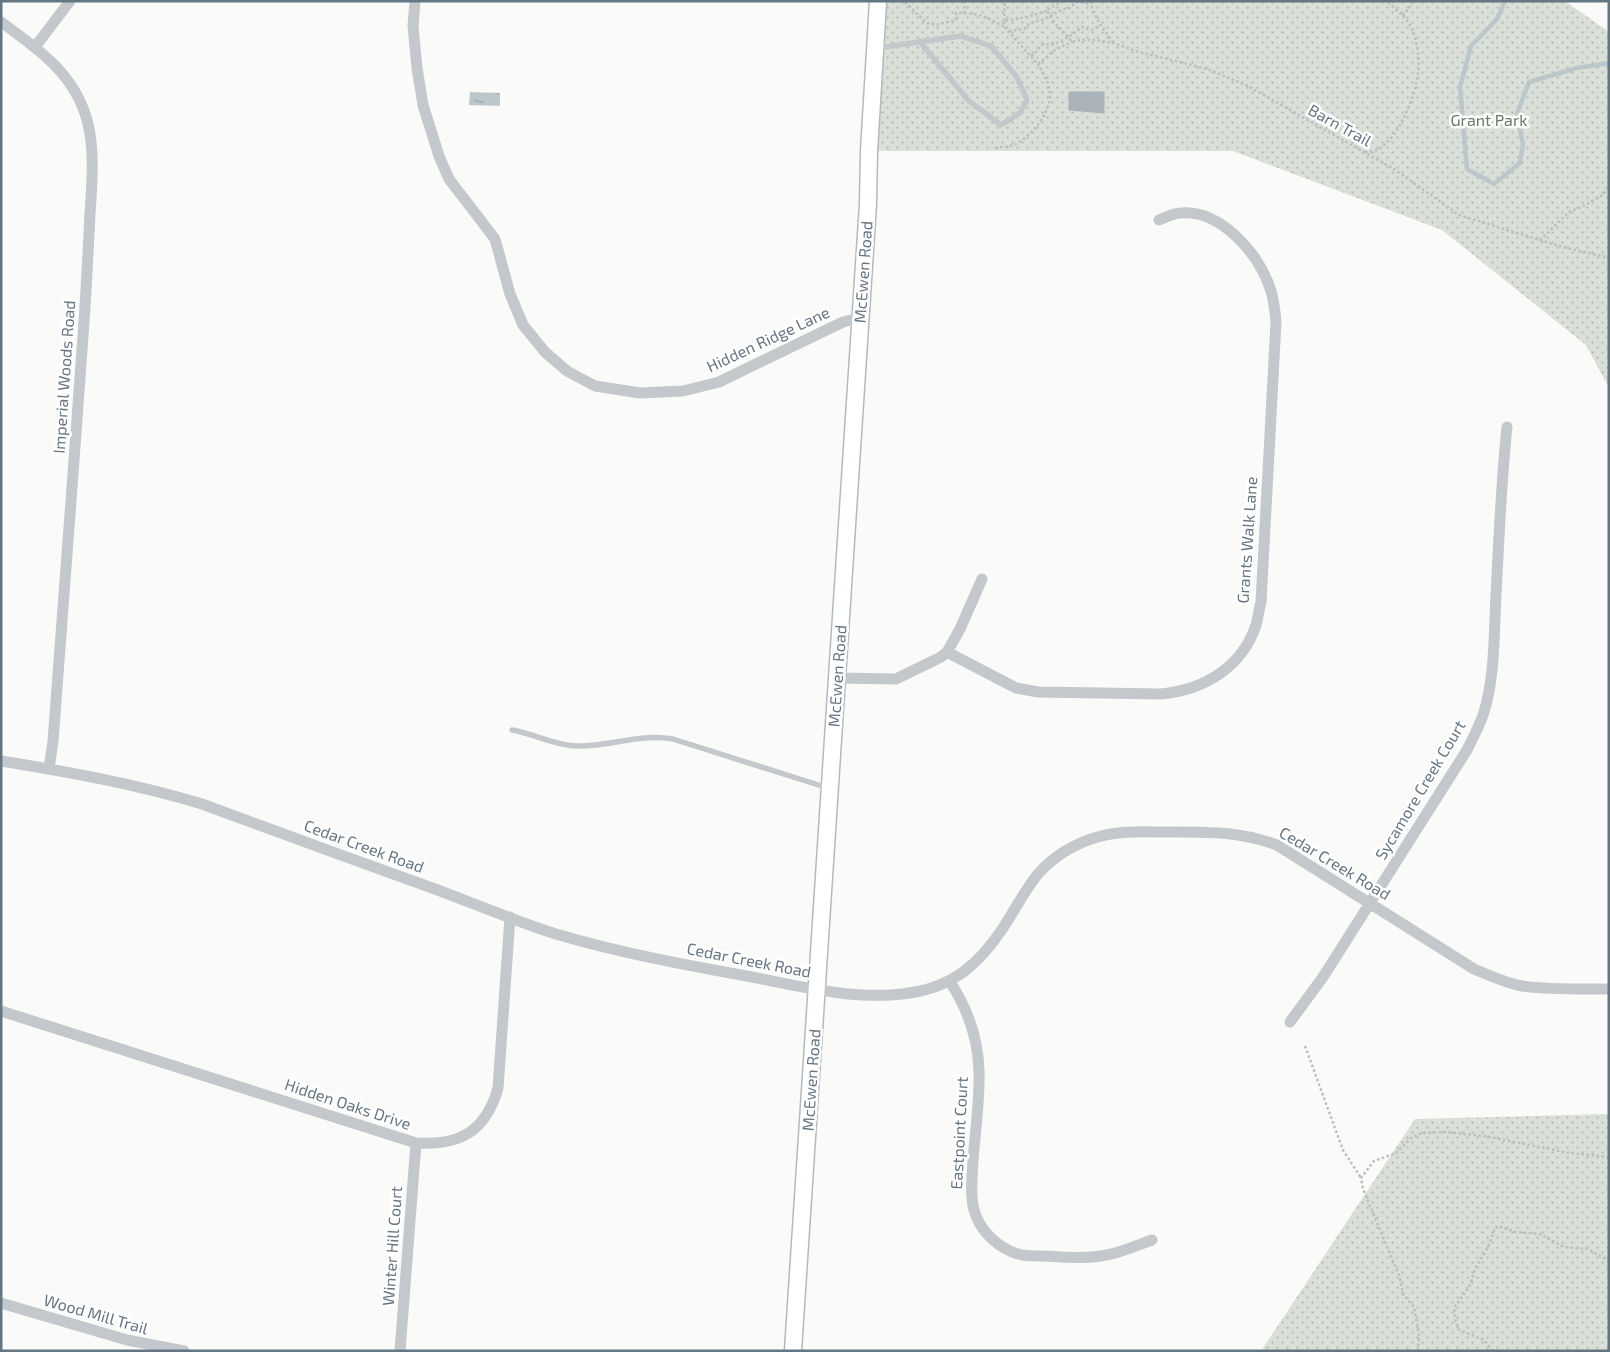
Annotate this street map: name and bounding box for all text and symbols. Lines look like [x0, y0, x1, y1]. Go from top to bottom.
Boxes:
street label: Barn Trail [1305, 99, 1375, 150]
park label: Grant Park [1451, 110, 1527, 129]
street label: McEwen Road [849, 220, 876, 324]
street label: Imperial Woods Road [49, 300, 78, 454]
street label: Hidden Ridge Lane [703, 302, 832, 375]
street label: Grants Walk Lane [1233, 476, 1260, 604]
street label: McEwen Road [823, 624, 850, 728]
street label: Sycamore Creek Court [1370, 717, 1469, 863]
street label: Cedar Creek Road [302, 815, 427, 876]
street label: Cedar Creek Road [1276, 822, 1394, 903]
street label: Cedar Creek Road [685, 938, 813, 981]
street label: McEwen Road [797, 1028, 824, 1132]
street label: Hidden Oaks Drive [283, 1074, 414, 1133]
street label: Eastpoint Court [946, 1076, 971, 1190]
street label: Winter Hill Court [378, 1185, 405, 1306]
street label: Wood Mill Trail [42, 1290, 151, 1338]

